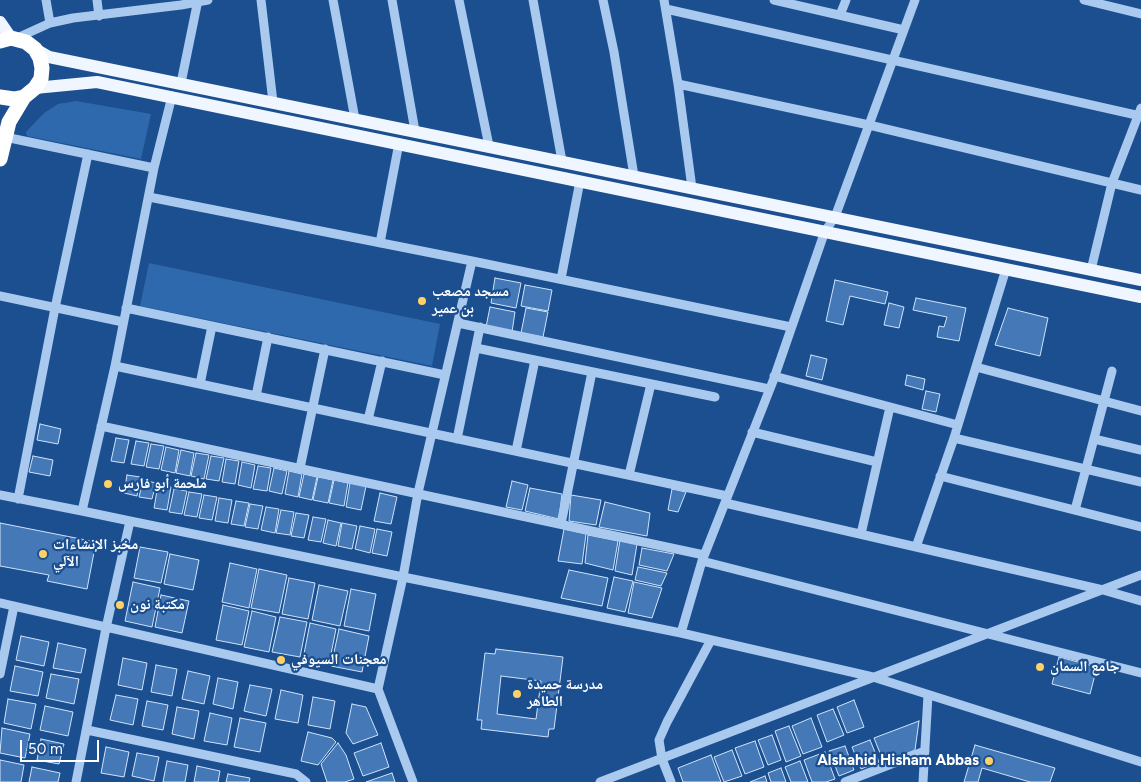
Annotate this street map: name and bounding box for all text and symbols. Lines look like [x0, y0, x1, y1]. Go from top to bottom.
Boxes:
place label: مسجد مصعب بن عمير [432, 283, 509, 318]
marker: مسجد مصعب بن عمير [416, 295, 428, 307]
place label: ملحمة أبو فارس [118, 475, 207, 493]
marker: ملحمة أبو فارس [102, 478, 114, 490]
place label: مخبز الإنشاءات الآلي [53, 536, 138, 571]
marker: مخبز الإنشاءات الآلي [37, 548, 49, 560]
place label: مكتبة نون [130, 596, 185, 614]
marker: مكتبة نون [114, 599, 126, 611]
place label: معجنات السيوفي [291, 651, 386, 669]
marker: معجنات السيوفي [275, 654, 287, 666]
place label: جامع السمان [1050, 658, 1119, 676]
marker: جامع السمان [1034, 661, 1046, 673]
place label: مدرسة حميدة الطاهر [527, 676, 603, 711]
marker: مدرسة حميدة الطاهر [511, 688, 523, 700]
scale bar [22, 730, 101, 762]
text: 50 m [28, 740, 63, 758]
place label: Alshahid Hisham Abbas [817, 752, 979, 770]
marker: Alshahid Hisham Abbas [983, 755, 995, 767]

